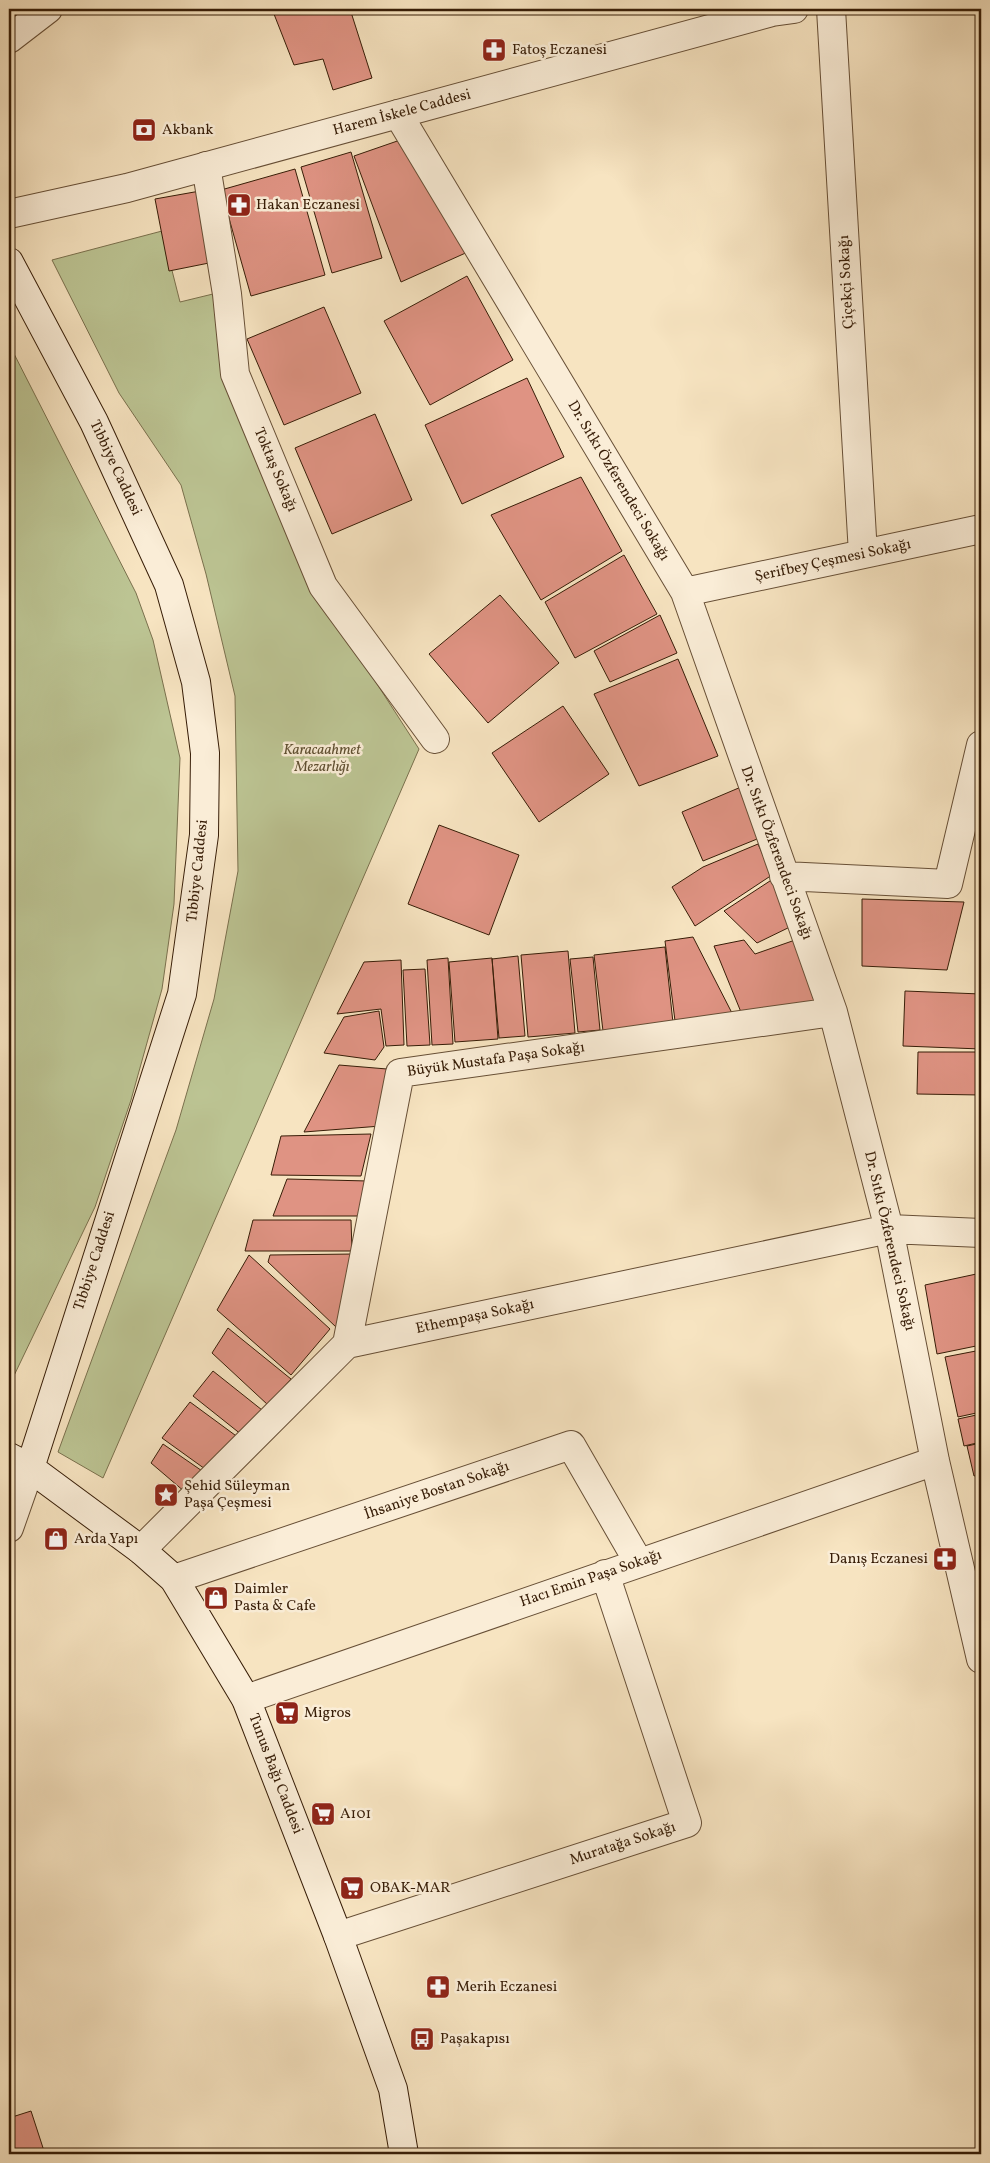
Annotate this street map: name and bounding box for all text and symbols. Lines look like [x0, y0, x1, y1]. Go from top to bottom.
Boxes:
pharmacy icon: Fatoş Eczanesi [481, 37, 507, 63]
place label: Fatoş Eczanesi [512, 40, 607, 61]
street label: Harem İskele Caddesi [331, 84, 473, 142]
bank icon: Akbank [131, 117, 157, 143]
place label: Akbank [162, 120, 214, 141]
pharmacy icon: Hakan Eczanesi [226, 192, 252, 218]
place label: Hakan Eczanesi [256, 195, 360, 216]
street label: Çiçekçi Sokağı [834, 234, 860, 330]
street label: Dr. Sıtkı Özferendeci Sokağı [562, 397, 674, 565]
street label: Tıbbiye Caddesi [84, 417, 146, 519]
street label: Toktaş Sokağı [248, 425, 302, 515]
street label: Şerifbey Çeşmesi Sokağı [753, 534, 913, 588]
park label: Karacaahmet Mezarlığı [283, 740, 362, 778]
street label: Dr. Sıtkı Özferendeci Sokağı [735, 763, 817, 943]
street label: Tıbbiye Caddesi [182, 819, 214, 923]
street label: Büyük Mustafa Paşa Sokağı [406, 1037, 586, 1083]
street label: Dr. Sıtkı Özferendeci Sokağı [858, 1149, 920, 1333]
street label: Tıbbiye Caddesi [69, 1209, 121, 1313]
street label: Ethempaşa Sokağı [414, 1294, 536, 1340]
street label: İhsaniye Bostan Sokağı [362, 1456, 512, 1526]
place label: Şehid Süleyman Paşa Çeşmesi [184, 1476, 290, 1514]
place icon: Şehid Süleyman Paşa Çeşmesi [153, 1482, 179, 1508]
shop icon: Arda Yapı [43, 1526, 69, 1552]
place label: Arda Yapı [74, 1529, 138, 1550]
street label: Hacı Emin Paşa Sokağı [517, 1545, 665, 1613]
pharmacy icon: Danış Eczanesi [932, 1546, 958, 1572]
place label: Danış Eczanesi [829, 1549, 928, 1570]
place label: Daimler Pasta & Cafe [234, 1579, 316, 1617]
shop icon: Daimler Pasta & Cafe [203, 1585, 229, 1611]
supermarket icon: Migros [274, 1700, 300, 1726]
place label: Migros [304, 1703, 351, 1724]
street label: Tunus Bağı Caddesi [242, 1711, 308, 1837]
supermarket icon: A101 [310, 1801, 336, 1827]
place label: A101 [340, 1804, 371, 1825]
street label: Muratağa Sokağı [567, 1817, 679, 1871]
supermarket icon: OBAK-MAR [339, 1875, 365, 1901]
place label: OBAK-MAR [370, 1878, 451, 1899]
pharmacy icon: Merih Eczanesi [425, 1974, 451, 2000]
place label: Merih Eczanesi [456, 1977, 557, 1998]
bus stop icon: Paşakapısı [409, 2026, 435, 2052]
place label: Paşakapısı [440, 2029, 510, 2050]

